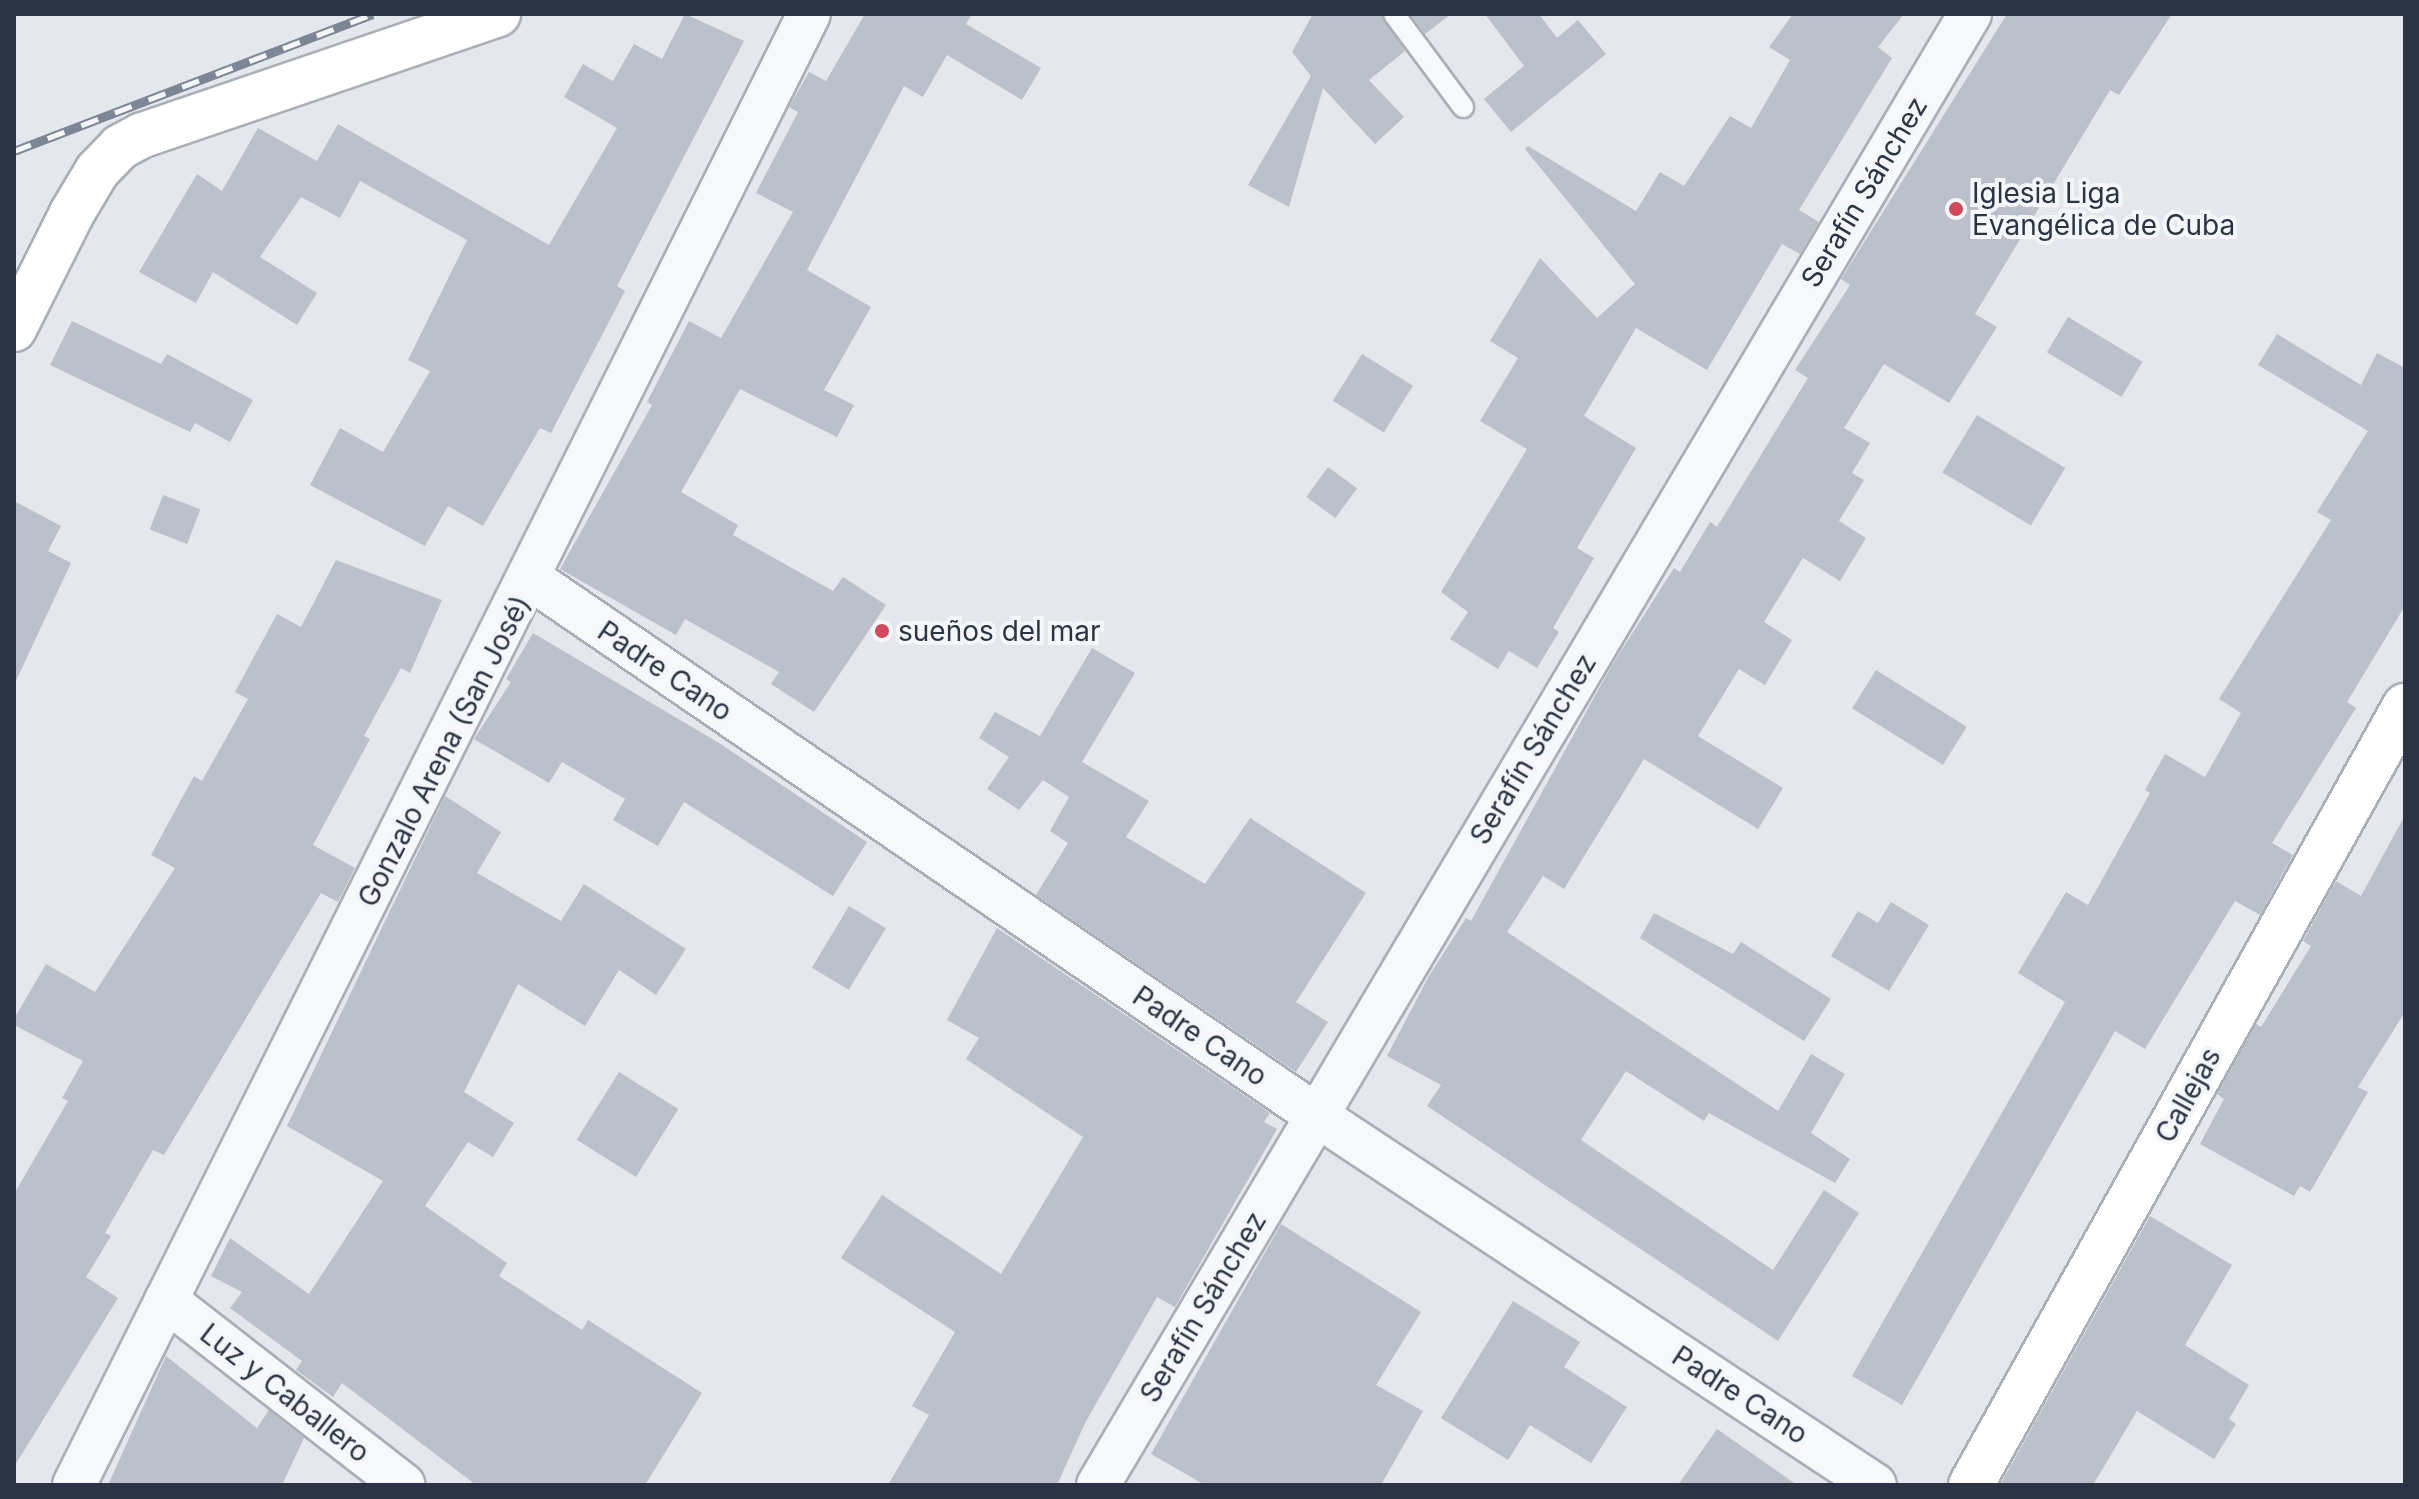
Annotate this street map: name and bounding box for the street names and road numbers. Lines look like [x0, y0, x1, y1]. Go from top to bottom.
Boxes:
street label: Serafín Sánchez [1794, 91, 1934, 293]
street label: Gonzalo Arena (San José) [351, 590, 537, 912]
street label: Padre Cano [592, 614, 738, 728]
street label: Serafín Sánchez [1463, 648, 1603, 850]
street label: Padre Cano [1127, 979, 1273, 1093]
street label: Callejas [2148, 1042, 2228, 1148]
street label: Serafín Sánchez [1133, 1206, 1273, 1408]
street label: Luz y Caballero [194, 1317, 376, 1469]
street label: Padre Cano [1666, 1339, 1814, 1451]

